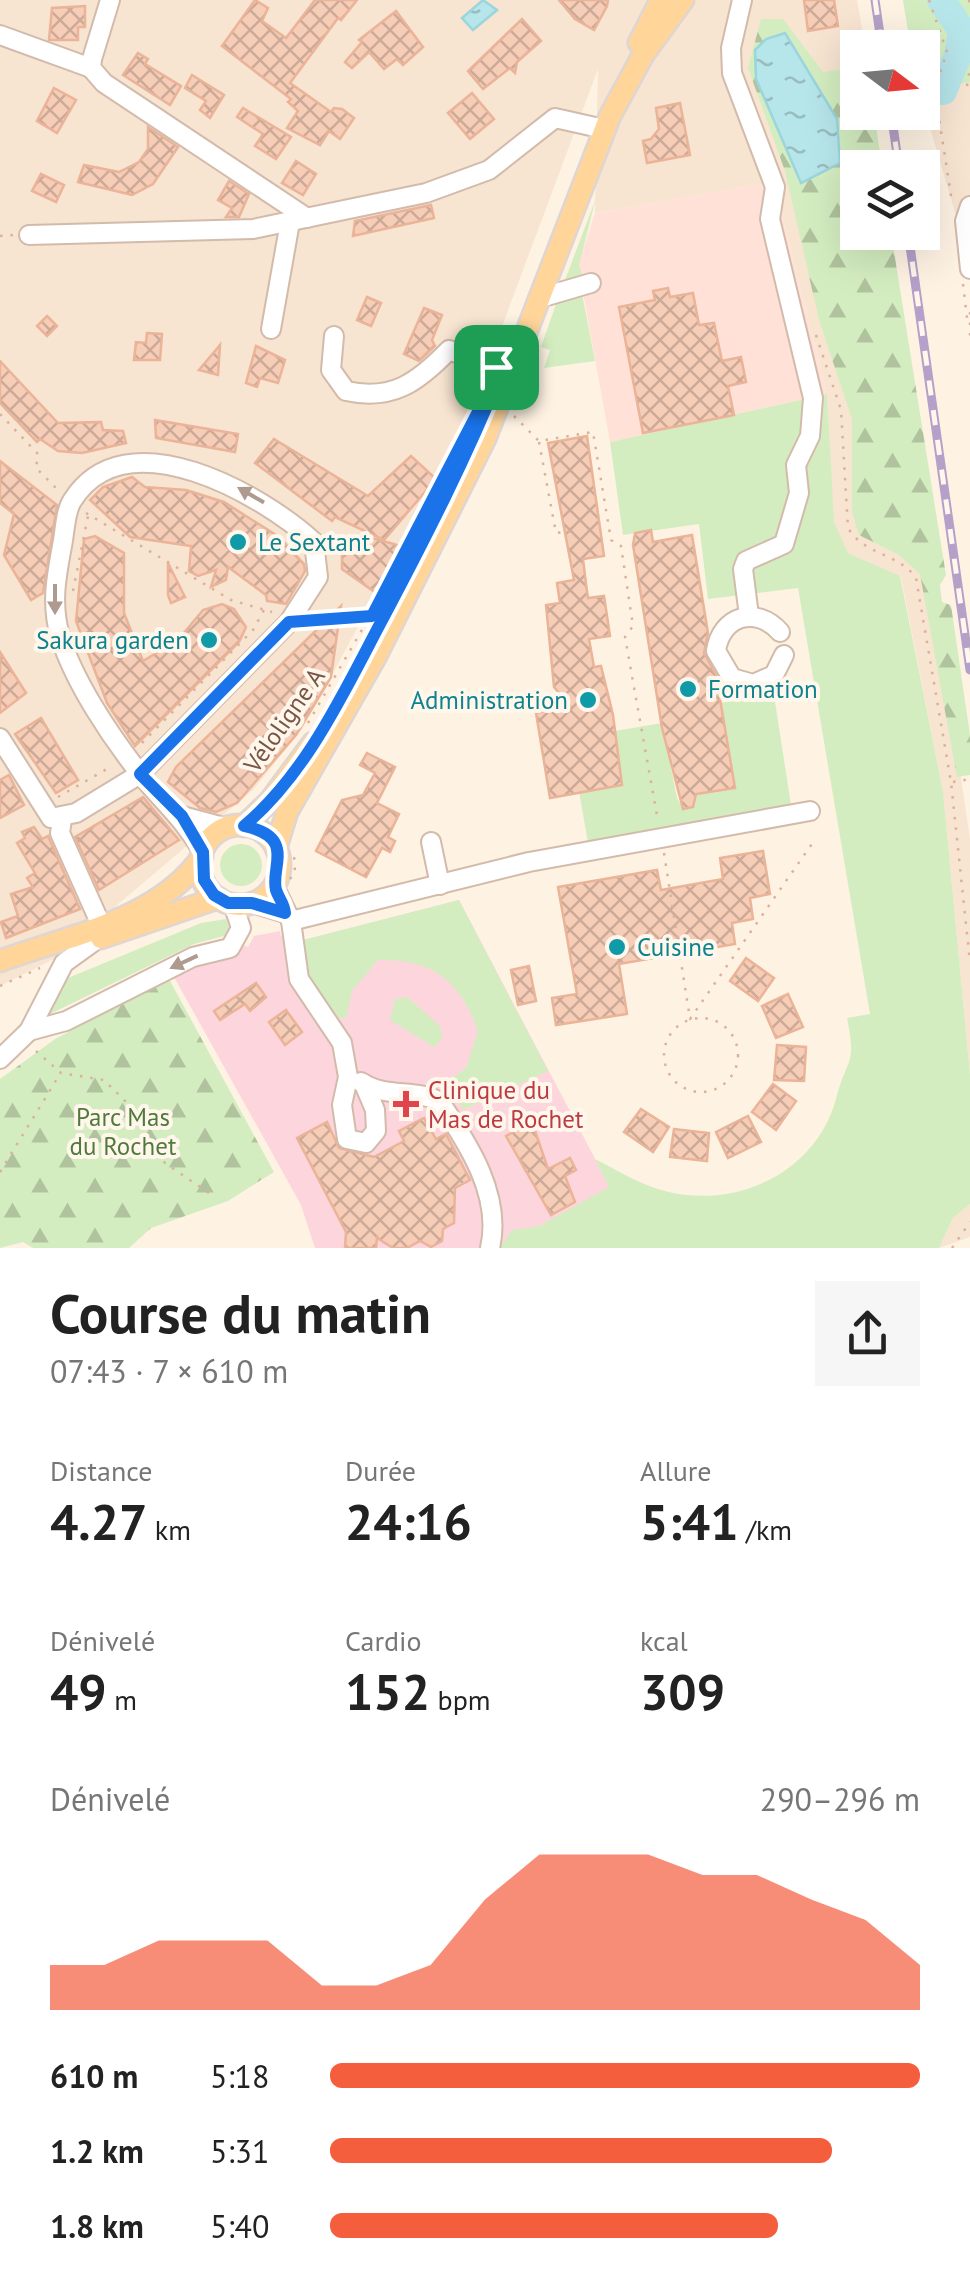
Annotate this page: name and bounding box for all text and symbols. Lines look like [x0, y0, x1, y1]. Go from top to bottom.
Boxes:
north arrow [840, 30, 940, 130]
map controls [840, 30, 940, 250]
button: layers [840, 150, 940, 250]
pin [454, 325, 539, 410]
icon: arrive [469, 340, 524, 395]
one-way arrow [237, 487, 266, 504]
place label: Le Sextant [258, 526, 371, 558]
marker: Le Sextant [227, 531, 249, 553]
one-way arrow [47, 583, 63, 615]
place label: Sakura garden [36, 624, 189, 656]
marker: Sakura garden [198, 629, 220, 651]
street label: Véloligne A [236, 661, 332, 779]
place label: Formation [708, 673, 818, 705]
marker: Formation [677, 678, 699, 700]
place label: Administration [410, 684, 568, 716]
marker: Administration [577, 689, 599, 711]
place label: Cuisine [637, 931, 715, 963]
marker: Cuisine [606, 936, 628, 958]
one-way arrow [170, 953, 199, 970]
place label: Clinique du Mas de Rochet [428, 1074, 584, 1135]
marker: Clinique du Mas de Rochet [393, 1091, 419, 1117]
park label: Parc Mas du Rochet [70, 1101, 177, 1162]
text: Course du matin [50, 1277, 431, 1348]
button: share [815, 1281, 920, 1386]
text: 07:43 · 7 × 610 m [50, 1350, 288, 1392]
text: Distance [50, 1452, 153, 1489]
text: Durée [345, 1452, 416, 1489]
text: Allure [640, 1452, 712, 1489]
text: 4.27 [50, 1489, 147, 1554]
text: 24:16 [345, 1489, 472, 1554]
text: 5:41 [640, 1489, 739, 1554]
text: km [147, 1511, 191, 1548]
text: /km [739, 1511, 792, 1548]
text: Dénivelé [50, 1622, 155, 1659]
text: Cardio [345, 1622, 422, 1659]
text: kcal [640, 1622, 688, 1659]
text: 49 [50, 1659, 107, 1724]
text: 152 [345, 1659, 430, 1724]
text: 309 [640, 1659, 725, 1724]
text: m [107, 1681, 137, 1718]
text: bpm [430, 1681, 491, 1718]
text: Dénivelé [50, 1778, 170, 1820]
text: 290–296 m [760, 1778, 920, 1820]
text: 610 m [50, 2055, 138, 2097]
text: 5:18 [210, 2055, 269, 2097]
text: 1.2 km [50, 2130, 144, 2172]
text: 5:31 [210, 2130, 269, 2172]
text: 1.8 km [50, 2205, 144, 2247]
text: 5:40 [210, 2205, 269, 2247]

